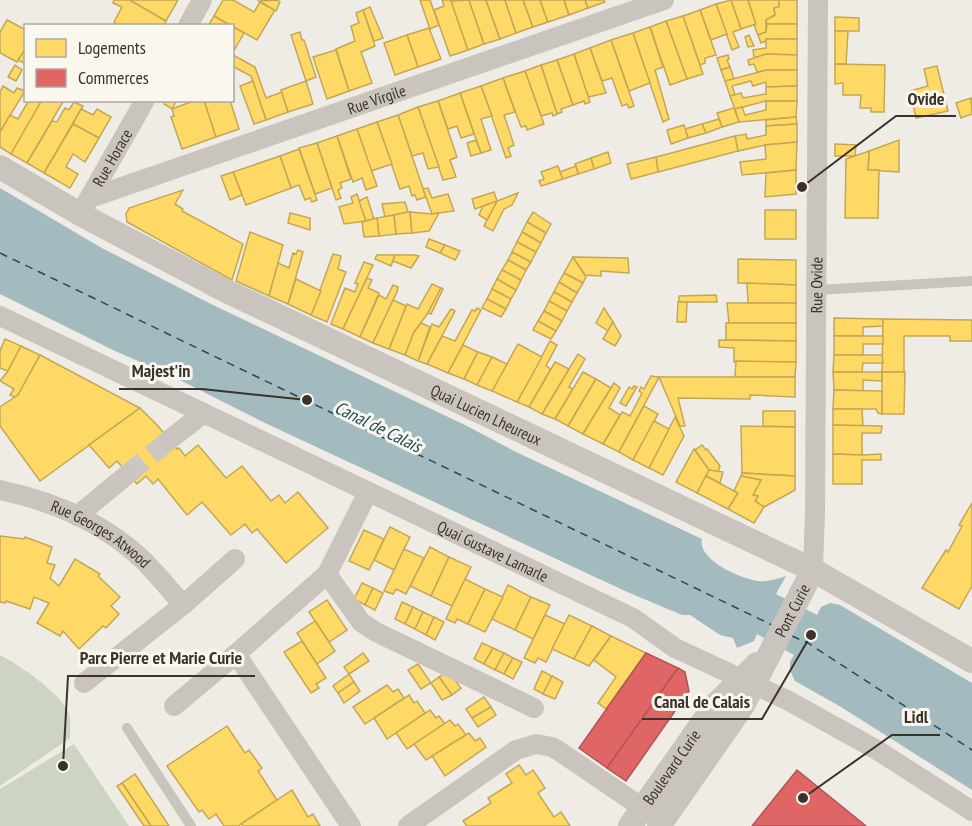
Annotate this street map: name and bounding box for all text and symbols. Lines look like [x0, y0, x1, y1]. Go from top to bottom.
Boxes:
legend [24, 24, 234, 102]
text: Logements [78, 36, 146, 59]
text: Commerces [78, 66, 149, 89]
street label: Rue Virgile [345, 80, 408, 118]
callout: Ovide [896, 80, 956, 116]
text: Ovide [908, 87, 945, 110]
street label: Rue Horace [88, 125, 136, 190]
street label: Rue Ovide [806, 257, 826, 313]
callout: Majest'in [119, 353, 202, 389]
text: Majest'in [132, 359, 190, 382]
street label: Quai Lucien Lheureux [428, 380, 545, 450]
water label: Canal de Calais [331, 396, 427, 458]
street label: Rue Georges Atwood [48, 496, 155, 572]
street label: Quai Gustave Lamarle [434, 516, 552, 586]
street label: Pont Curie [770, 580, 814, 640]
callout: Parc Pierre et Marie Curie [68, 640, 255, 676]
text: Parc Pierre et Marie Curie [80, 646, 243, 669]
callout: Canal de Calais [642, 683, 762, 719]
text: Canal de Calais [654, 690, 750, 713]
callout: Lidl [892, 699, 940, 735]
text: Lidl [904, 705, 929, 728]
street label: Boulevard Curie [638, 726, 705, 809]

